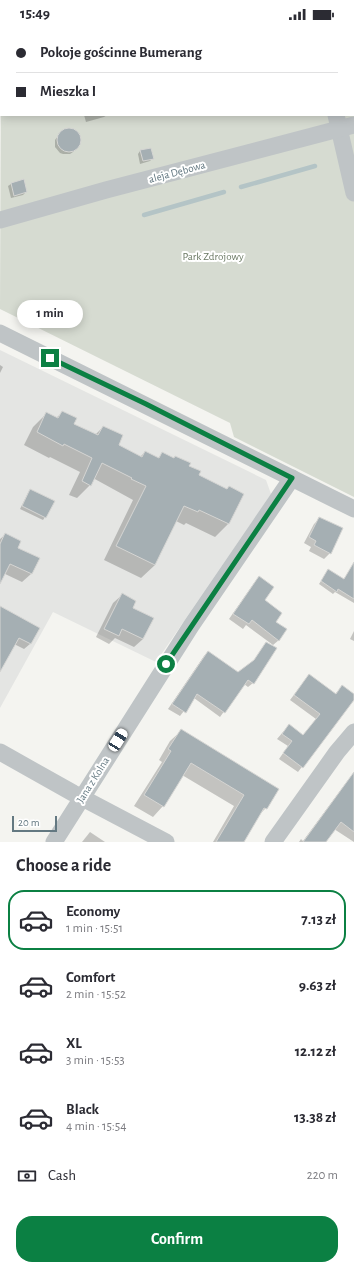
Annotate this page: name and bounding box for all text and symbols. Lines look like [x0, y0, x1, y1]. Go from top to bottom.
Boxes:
text: 15:49 [20, 6, 50, 21]
text: Pokoje gościnne Bumerang [40, 45, 202, 60]
text: Mieszka I [40, 84, 96, 99]
street label: aleja Dębowa [148, 159, 206, 185]
park label: Park Zdrojowy [182, 251, 244, 262]
callout: 1 min [17, 300, 83, 328]
text: 1 min [36, 307, 64, 320]
route end [41, 349, 59, 367]
route start [157, 655, 175, 673]
car [107, 727, 129, 753]
street label: Jana z Kolna [75, 755, 111, 805]
scale bar [12, 814, 57, 833]
text: 20 m [18, 817, 39, 828]
text: Choose a ride [16, 857, 111, 875]
icon: car [18, 902, 54, 938]
text: Economy [66, 904, 120, 919]
text: 7.13 zł [301, 912, 336, 927]
text: 1 min · 15:51 [66, 922, 123, 935]
icon: car [18, 968, 54, 1004]
text: Comfort [66, 970, 115, 985]
text: 9.63 zł [299, 978, 336, 993]
text: 2 min · 15:52 [66, 988, 126, 1001]
icon: car [18, 1034, 54, 1070]
text: XL [66, 1036, 82, 1051]
text: 12.12 zł [295, 1044, 336, 1059]
text: 3 min · 15:53 [66, 1054, 125, 1067]
icon: car [18, 1100, 54, 1136]
text: Black [66, 1102, 99, 1117]
text: 13.38 zł [294, 1110, 336, 1125]
text: 4 min · 15:54 [66, 1120, 127, 1133]
icon: cash [16, 1165, 38, 1187]
text: Cash [48, 1168, 76, 1183]
text: 220 m [307, 1169, 338, 1182]
button: Confirm [16, 1216, 338, 1262]

